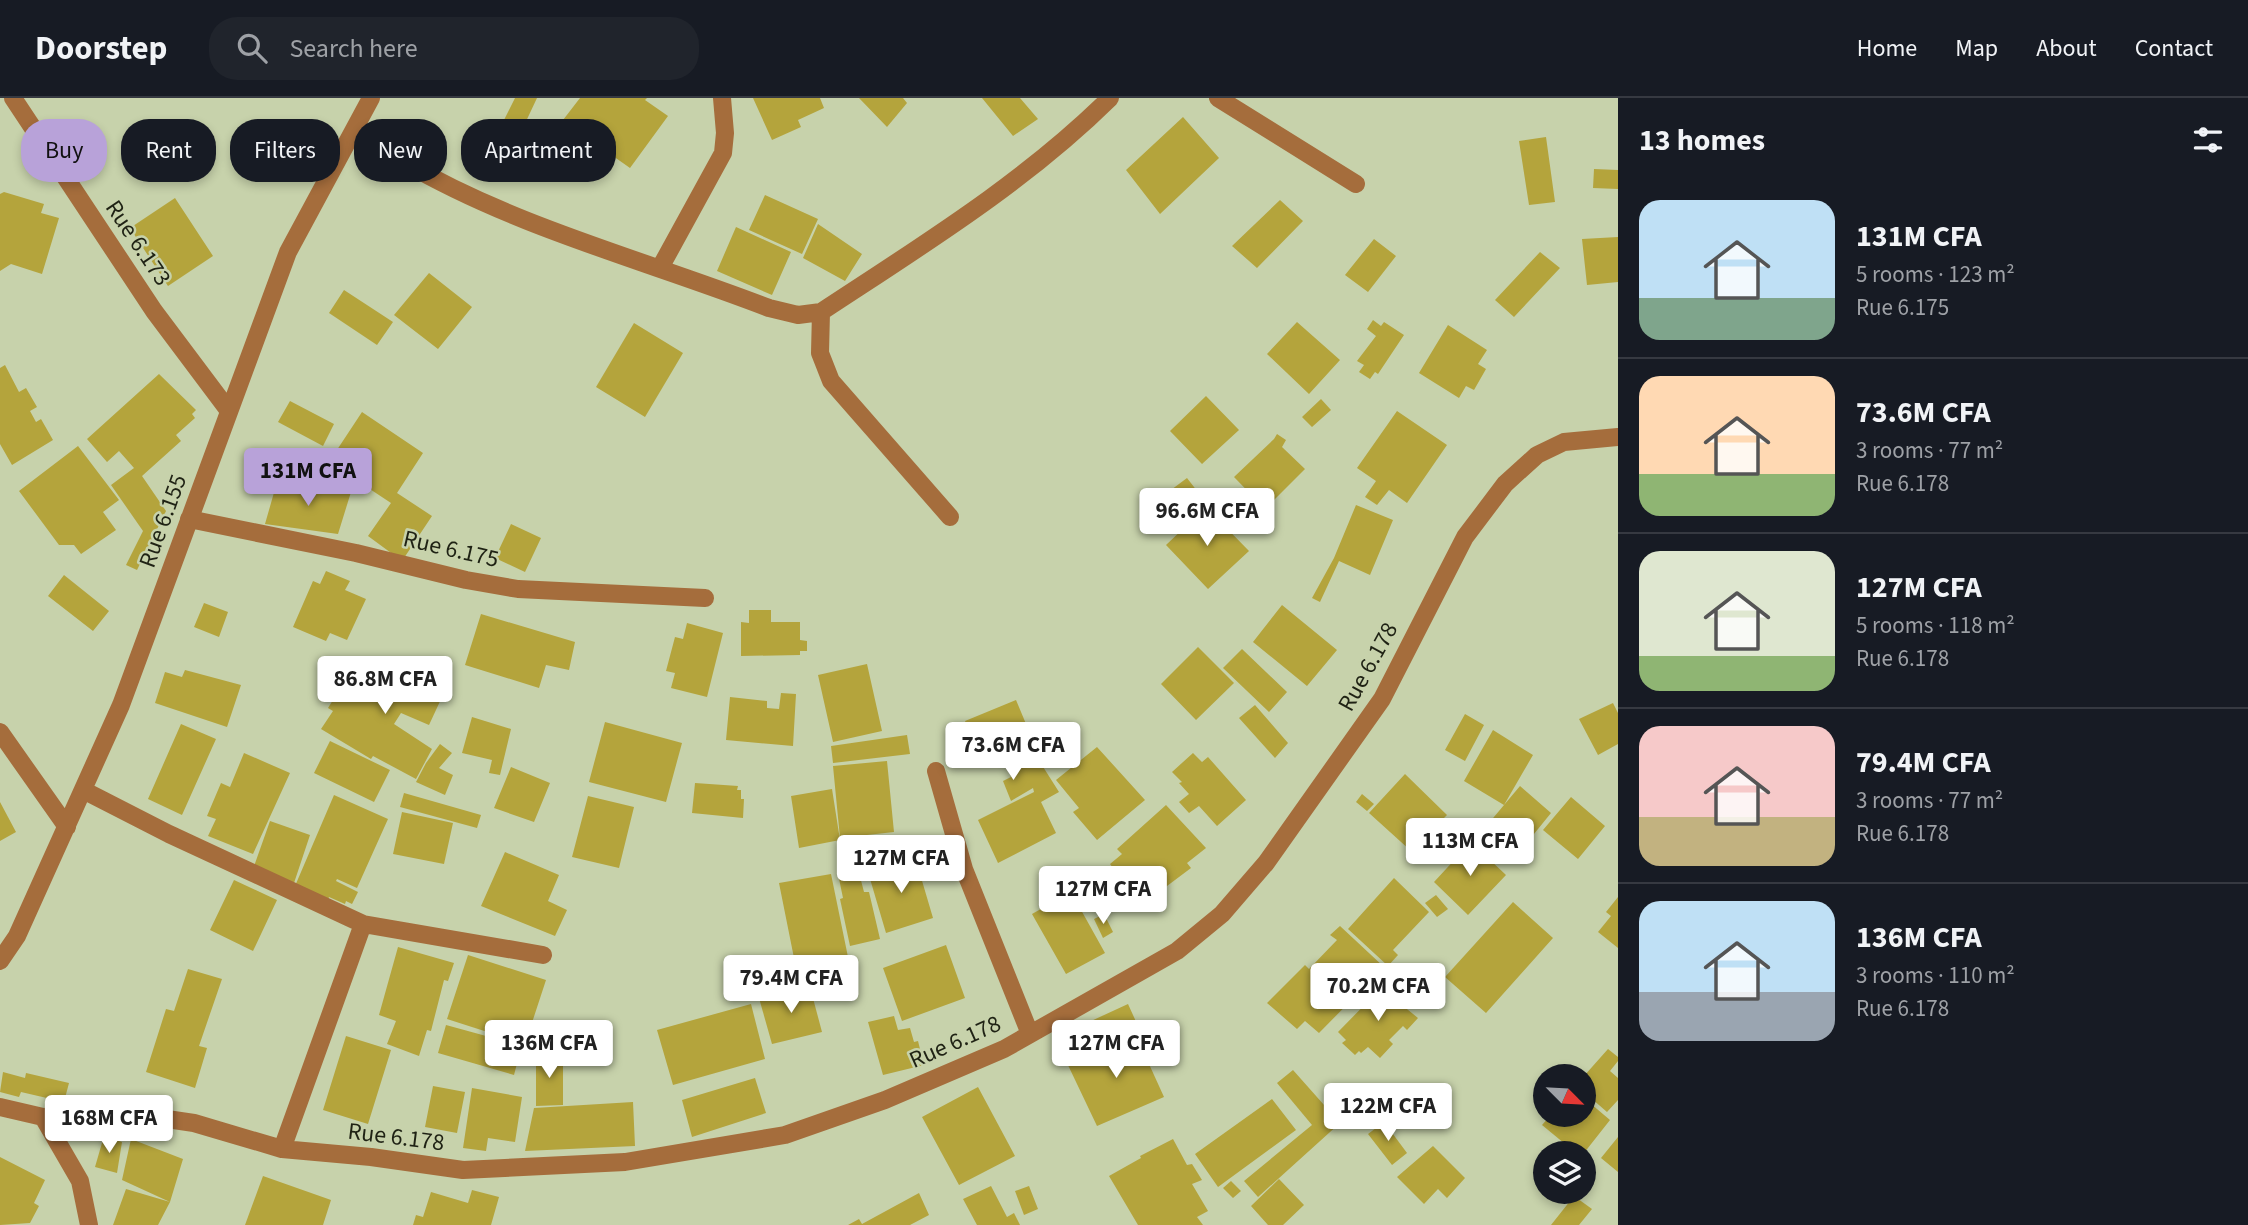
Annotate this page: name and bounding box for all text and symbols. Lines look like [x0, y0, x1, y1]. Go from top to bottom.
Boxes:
search box [209, 17, 699, 80]
text: Doorstep [35, 25, 167, 72]
icon: search [233, 29, 271, 67]
text: Search here [289, 30, 418, 67]
text: Home [1857, 31, 1917, 66]
text: Map [1955, 31, 1998, 66]
text: About [2036, 31, 2097, 66]
text: Contact [2135, 31, 2213, 66]
chip: Buy [21, 119, 107, 182]
chip: Rent [121, 119, 216, 182]
chip: Filters [230, 119, 340, 182]
chip: New [354, 119, 447, 182]
chip: Apartment [461, 119, 616, 182]
text: 13 homes [1639, 119, 1765, 162]
icon: filters [2189, 121, 2227, 159]
street label: Rue 6.173 [96, 193, 180, 293]
text: 131M CFA [1856, 215, 1982, 258]
icon: home [1695, 228, 1779, 312]
text: 5 rooms · 123 m² [1856, 258, 2015, 291]
text: Rue 6.175 [1856, 291, 1949, 324]
text: 73.6M CFA [1856, 391, 1991, 434]
icon: home [1695, 404, 1779, 488]
text: 3 rooms · 77 m² [1856, 434, 2003, 467]
pin: 131M CFA [236, 448, 380, 508]
text: 131M CFA [260, 454, 356, 487]
text: Rue 6.178 [1856, 467, 1949, 500]
street label: Rue 6.155 [130, 469, 196, 573]
pin: 96.6M CFA [1127, 489, 1287, 548]
text: 96.6M CFA [1155, 494, 1259, 527]
street label: Rue 6.175 [400, 521, 502, 577]
text: 127M CFA [1856, 566, 1982, 609]
icon: home [1695, 579, 1779, 663]
text: 5 rooms · 118 m² [1856, 609, 2015, 642]
street label: Rue 6.178 [1329, 616, 1407, 718]
text: Rue 6.178 [1856, 642, 1949, 675]
pin: 86.8M CFA [305, 656, 465, 716]
text: 86.8M CFA [333, 662, 437, 695]
pin: 73.6M CFA [933, 722, 1093, 782]
text: 73.6M CFA [961, 728, 1065, 761]
text: 79.4M CFA [1856, 741, 1991, 784]
icon: home [1695, 754, 1779, 838]
text: 3 rooms · 77 m² [1856, 784, 2003, 817]
text: Rue 6.178 [1856, 817, 1949, 850]
pin: 113M CFA [1398, 818, 1542, 878]
text: 113M CFA [1422, 824, 1518, 857]
pin: 127M CFA [829, 836, 973, 895]
text: 127M CFA [853, 841, 949, 874]
pin: 127M CFA [1031, 866, 1175, 926]
text: 127M CFA [1055, 872, 1151, 905]
text: 136M CFA [1856, 916, 1982, 959]
icon: home [1695, 929, 1779, 1013]
pin: 79.4M CFA [711, 956, 871, 1015]
text: 3 rooms · 110 m² [1856, 959, 2015, 992]
text: 79.4M CFA [739, 961, 843, 994]
pin: 70.2M CFA [1298, 964, 1458, 1023]
text: 70.2M CFA [1326, 969, 1430, 1002]
text: Rue 6.178 [1856, 992, 1949, 1025]
street label: Rue 6.178 [904, 1006, 1006, 1078]
pin: 136M CFA [477, 1020, 621, 1080]
pin: 127M CFA [1044, 1020, 1188, 1080]
text: 136M CFA [501, 1026, 597, 1059]
text: 127M CFA [1068, 1026, 1164, 1059]
north arrow [1533, 1064, 1596, 1127]
map controls [1533, 1064, 1596, 1204]
pin: 122M CFA [1316, 1084, 1460, 1143]
text: 122M CFA [1340, 1089, 1436, 1122]
pin: 168M CFA [37, 1096, 181, 1155]
text: 168M CFA [61, 1101, 157, 1134]
street label: Rue 6.178 [346, 1114, 446, 1160]
button: layers [1533, 1141, 1596, 1204]

